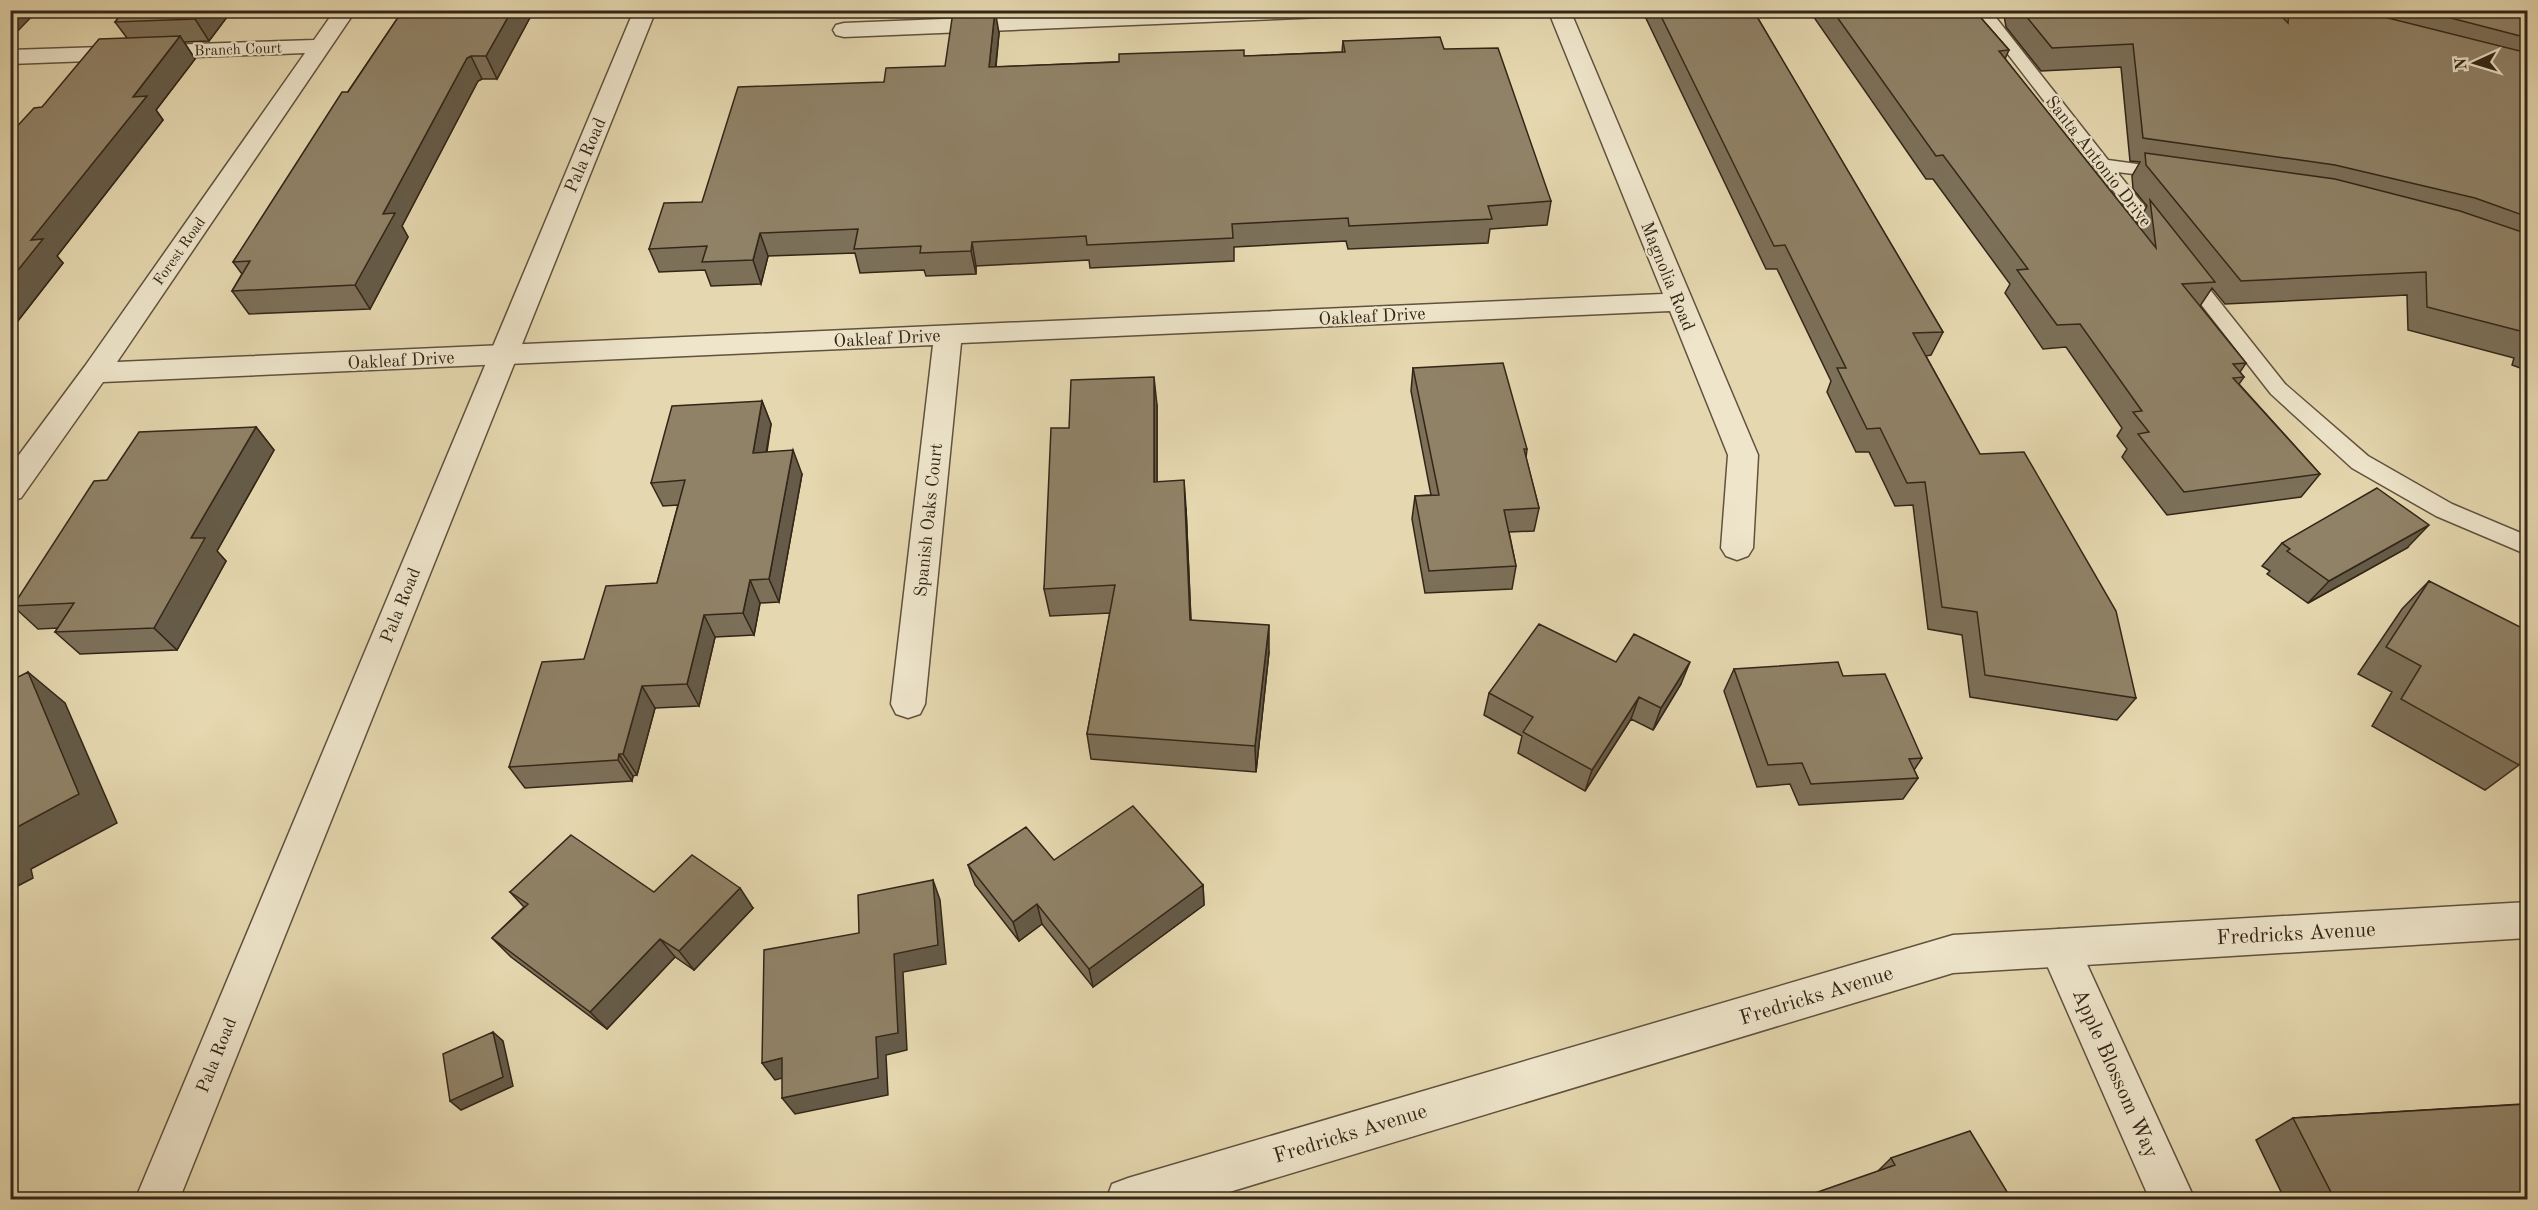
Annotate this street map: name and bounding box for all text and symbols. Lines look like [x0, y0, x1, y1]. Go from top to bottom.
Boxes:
north arrow [2445, 33, 2505, 93]
street label: Branch Court [194, 41, 282, 60]
text: N [2454, 56, 2470, 71]
street label: Santa Antonio Drive [2042, 93, 2155, 230]
street label: Pala Road [562, 115, 610, 195]
street label: Forest Road [151, 215, 209, 288]
street label: Magnolia Road [1637, 219, 1697, 334]
street label: Oakleaf Drive [1318, 305, 1426, 329]
street label: Oakleaf Drive [833, 327, 941, 351]
street label: Oakleaf Drive [347, 349, 455, 373]
street label: Spanish Oaks Court [912, 442, 946, 598]
street label: Pala Road [378, 565, 424, 645]
street label: Fredricks Avenue [2216, 920, 2376, 949]
street label: Fredricks Avenue [1737, 963, 1896, 1030]
street label: Apple Blossom Way [2068, 986, 2161, 1161]
street label: Pala Road [194, 1015, 240, 1095]
street label: Fredricks Avenue [1271, 1101, 1430, 1168]

